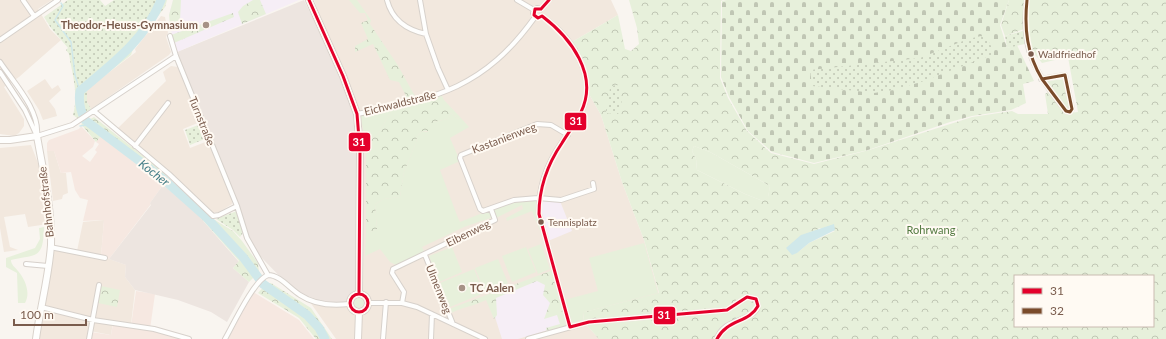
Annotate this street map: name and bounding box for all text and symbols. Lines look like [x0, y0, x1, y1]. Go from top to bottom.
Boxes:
place label: Theodor-Heuss-Gymnasium [61, 18, 198, 31]
marker: Theodor-Heuss-Gymnasium [201, 20, 211, 30]
place label: Waldfriedhof [1038, 48, 1096, 60]
marker: Waldfriedhof [1026, 49, 1036, 59]
street label: Eichwaldstraße [363, 87, 437, 118]
street label: Turnstraße [187, 94, 218, 147]
line badge: 31 [564, 112, 587, 131]
text: 31 [570, 114, 582, 127]
street label: Kastanienweg [470, 119, 538, 156]
line badge: 31 [348, 132, 371, 152]
text: 31 [353, 135, 365, 148]
water label: Kocher [136, 156, 173, 190]
street label: Bahnhofstraße [35, 166, 56, 238]
street label: Eibenweg [444, 216, 492, 249]
place label: Tennisplatz [548, 216, 597, 228]
marker: Tennisplatz [536, 217, 546, 227]
park label: Rohrwang [907, 223, 956, 236]
street label: Ulmenweg [424, 262, 455, 315]
legend [1014, 275, 1154, 327]
place label: TC Aalen [470, 281, 514, 294]
marker: TC Aalen [457, 283, 467, 293]
text: 31 [1050, 283, 1064, 298]
scale bar [14, 301, 86, 327]
text: 32 [1050, 303, 1064, 318]
line badge: 31 [653, 306, 676, 325]
text: 100 m [20, 307, 54, 322]
text: 31 [658, 308, 670, 321]

